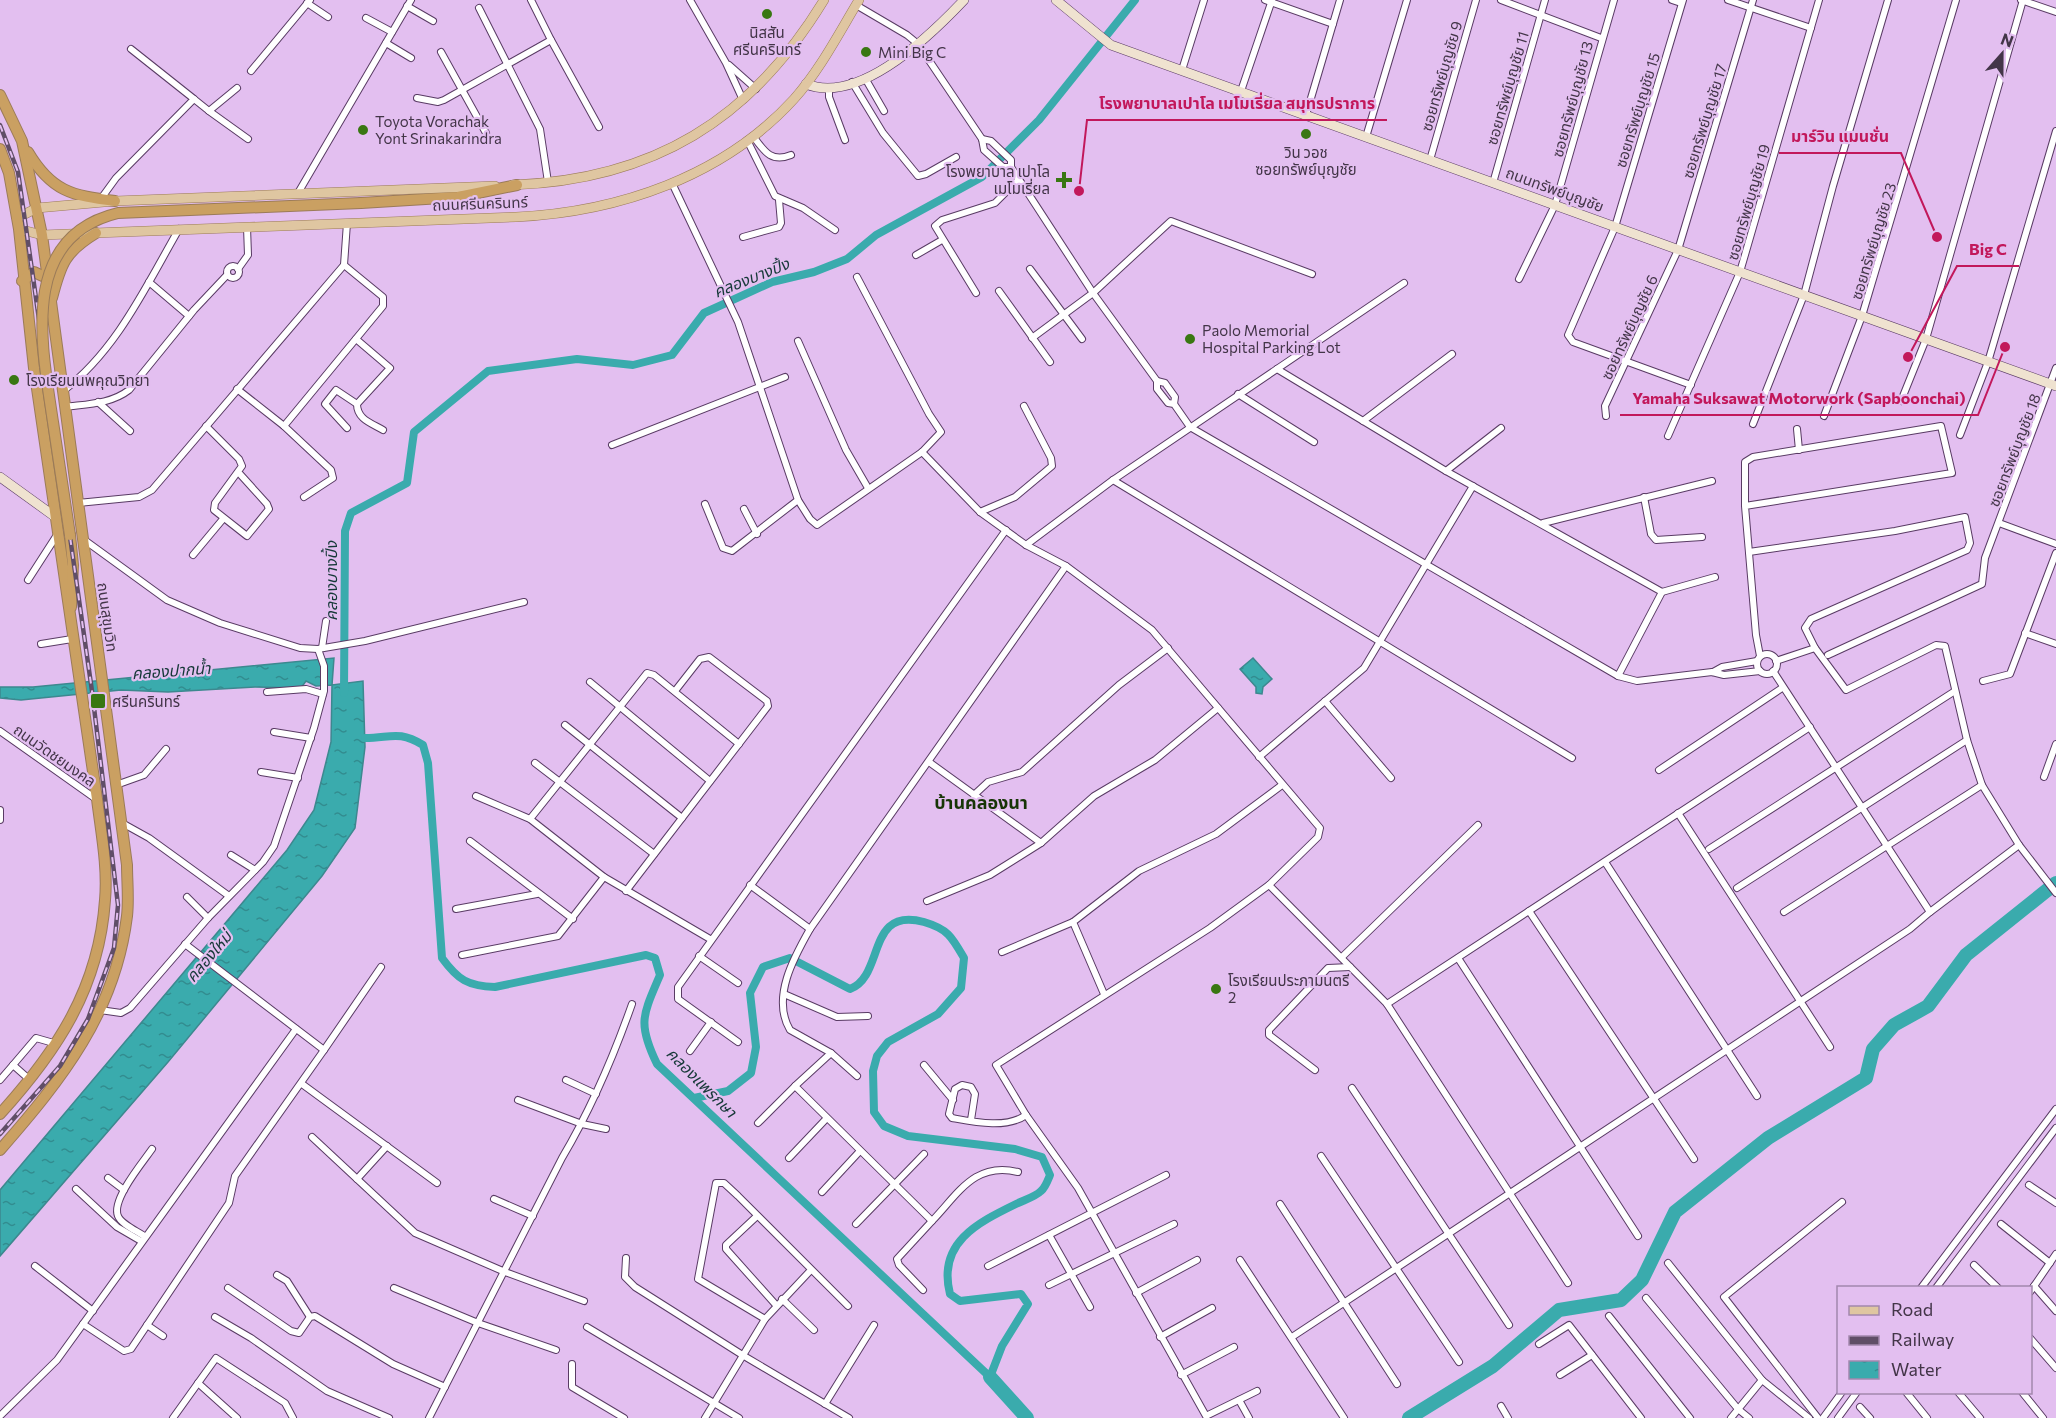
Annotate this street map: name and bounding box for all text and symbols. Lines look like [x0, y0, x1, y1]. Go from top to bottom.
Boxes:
marker: นิสสัน ศรีนครินทร์ [760, 7, 774, 21]
street label: ซอยทรัพย์บุญชัย 9 [1417, 19, 1466, 133]
place label: นิสสัน ศรีนครินทร์ [733, 23, 802, 58]
north arrow [1972, 24, 2032, 84]
street label: ซอยทรัพย์บุญชัย 11 [1482, 29, 1533, 147]
text: N [1999, 29, 2017, 51]
street label: ซอยทรัพย์บุญชัย 13 [1548, 39, 1597, 159]
place label: Mini Big C [878, 43, 946, 61]
marker: Mini Big C [859, 45, 873, 59]
street label: ซอยทรัพย์บุญชัย 15 [1611, 50, 1664, 170]
street label: ซอยทรัพย์บุญชัย 17 [1678, 62, 1731, 181]
callout: โรงพยาบาลเปาโล เมโมเรี่ยล สมุทรปราการ [1087, 86, 1387, 120]
text: โรงพยาบาลเปาโล เมโมเรี่ยล สมุทรปราการ [1099, 92, 1375, 113]
place label: Toyota Vorachak Yont Srinakarindra [375, 112, 502, 147]
callout: มาร์วิน แมนชั่น [1779, 119, 1901, 153]
marker: Toyota Vorachak Yont Srinakarindra [356, 123, 370, 137]
text: มาร์วิน แมนชั่น [1791, 126, 1889, 145]
marker: วิน วอช ซอยทรัพย์บุญชัย [1299, 127, 1313, 141]
street label: ซอยทรัพย์บุญชัย 19 [1723, 142, 1774, 262]
place label: วิน วอช ซอยทรัพย์บุญชัย [1255, 143, 1357, 179]
place label: โรงพยาบาล เปาโล เมโมเรี่ยล [946, 162, 1050, 197]
street label: ถนนทรัพย์บุญชัย [1503, 163, 1607, 216]
marker: โรงพยาบาล เปาโล เมโมเรี่ยล [1055, 171, 1073, 189]
street label: ซอยทรัพย์บุญชัย 23 [1847, 180, 1900, 302]
street label: ถนนศรีนครินทร์ [432, 192, 529, 214]
callout: Big C [1957, 232, 2019, 266]
text: Big C [1969, 239, 2007, 258]
water label: คลองบางปิ้ง [710, 253, 793, 301]
street label: ซอยทรัพย์บุญชัย 6 [1597, 272, 1662, 383]
place label: Paolo Memorial Hospital Parking Lot [1202, 321, 1341, 356]
marker: Paolo Memorial Hospital Parking Lot [1183, 332, 1197, 346]
place label: โรงเรียนนพคุณวิทยา [26, 371, 150, 390]
marker: โรงเรียนนพคุณวิทยา [7, 373, 21, 387]
callout: Yamaha Suksawat Motorwork (Sapboonchai) [1620, 381, 1978, 415]
text: Yamaha Suksawat Motorwork (Sapboonchai) [1632, 388, 1966, 407]
street label: ซอยทรัพย์บุญชัย 18 [1984, 391, 2045, 510]
water label: คลองบางปิ้ง [320, 540, 340, 621]
street label: ถนนสุขุมวิท [93, 581, 122, 653]
water label: คลองปากน้ำ [131, 657, 212, 682]
marker: ศรีนครินทร์ [89, 692, 107, 710]
place label: ศรีนครินทร์ [112, 692, 181, 710]
street label: ถนนวัดชยมงคล [10, 720, 100, 790]
district label: บ้านคลองนา [934, 791, 1028, 813]
water label: คลองใหม่ [181, 925, 236, 985]
place label: โรงเรียนประภามนตรี 2 [1228, 971, 1349, 1006]
marker: โรงเรียนประภามนตรี 2 [1209, 982, 1223, 996]
water label: คลองแพรกษา [663, 1043, 742, 1122]
legend [1837, 1286, 2032, 1394]
text: Road [1891, 1298, 1933, 1320]
text: Railway [1891, 1328, 1954, 1350]
text: Water [1891, 1358, 1942, 1380]

